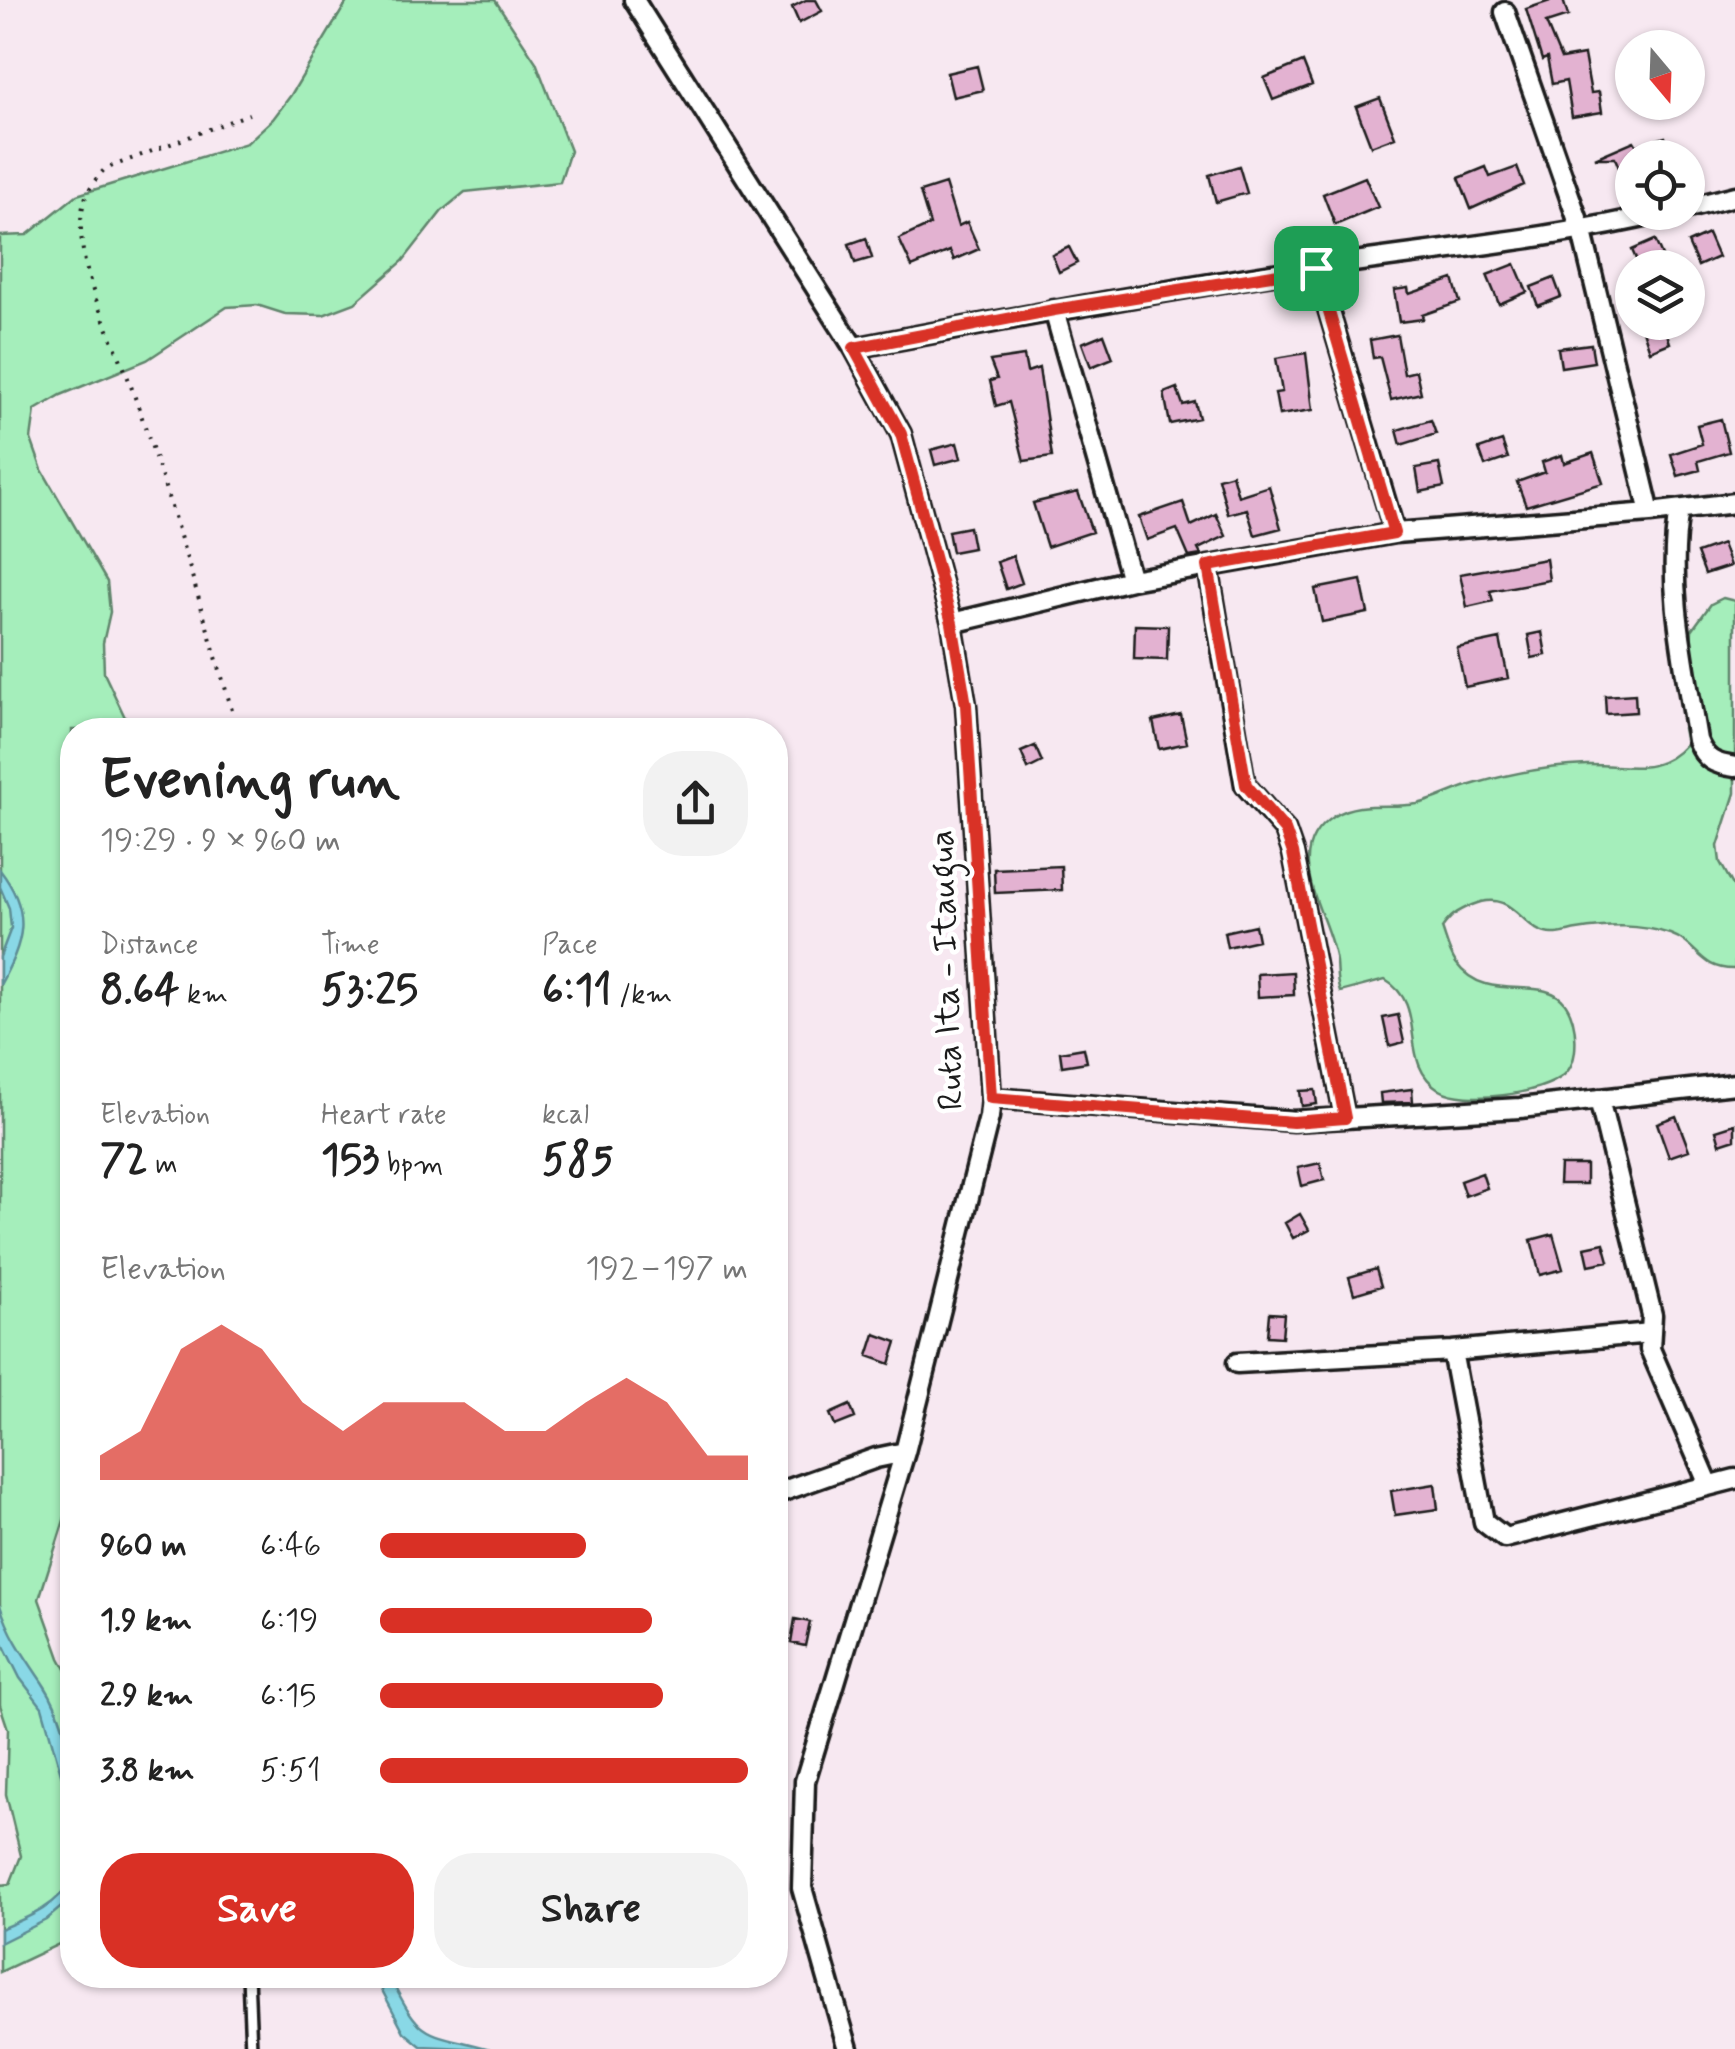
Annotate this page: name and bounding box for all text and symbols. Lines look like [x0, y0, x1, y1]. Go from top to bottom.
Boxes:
north arrow [1615, 30, 1705, 120]
map controls [1615, 30, 1705, 340]
button: locate [1615, 140, 1705, 230]
pin [1274, 226, 1359, 311]
icon: arrive [1289, 241, 1344, 296]
button: layers [1615, 250, 1705, 340]
text: Evening run [100, 746, 400, 818]
button: share [643, 751, 748, 856]
text: 19:29 · 9 × 960 m [100, 820, 341, 862]
street label: Ruta Ita - Itaugua [919, 829, 979, 1111]
text: Distance [100, 927, 198, 964]
text: Time [321, 927, 380, 964]
text: Pace [542, 927, 598, 964]
text: 8.64 [100, 964, 179, 1019]
text: 53:25 [321, 964, 418, 1019]
text: 6:11 [542, 964, 612, 1019]
text: km [179, 977, 228, 1014]
text: /km [612, 977, 672, 1014]
text: Elevation [100, 1097, 210, 1134]
text: Heart rate [321, 1097, 447, 1134]
text: kcal [542, 1097, 589, 1134]
text: 72 [100, 1134, 148, 1189]
text: 153 [321, 1134, 379, 1189]
text: 585 [542, 1134, 614, 1189]
text: m [148, 1147, 178, 1184]
text: bpm [379, 1147, 443, 1184]
text: Elevation [100, 1248, 226, 1290]
text: 192–197 m [586, 1248, 748, 1290]
text: 960 m [100, 1525, 187, 1567]
text: 6:46 [260, 1525, 321, 1567]
text: 1.9 km [100, 1600, 192, 1642]
text: 6:19 [260, 1600, 318, 1642]
text: 2.9 km [100, 1675, 193, 1717]
text: 6:15 [260, 1675, 316, 1717]
text: 3.8 km [100, 1750, 195, 1792]
text: 5:51 [260, 1750, 321, 1792]
button: Save [100, 1853, 414, 1968]
button: Share [434, 1853, 748, 1968]

